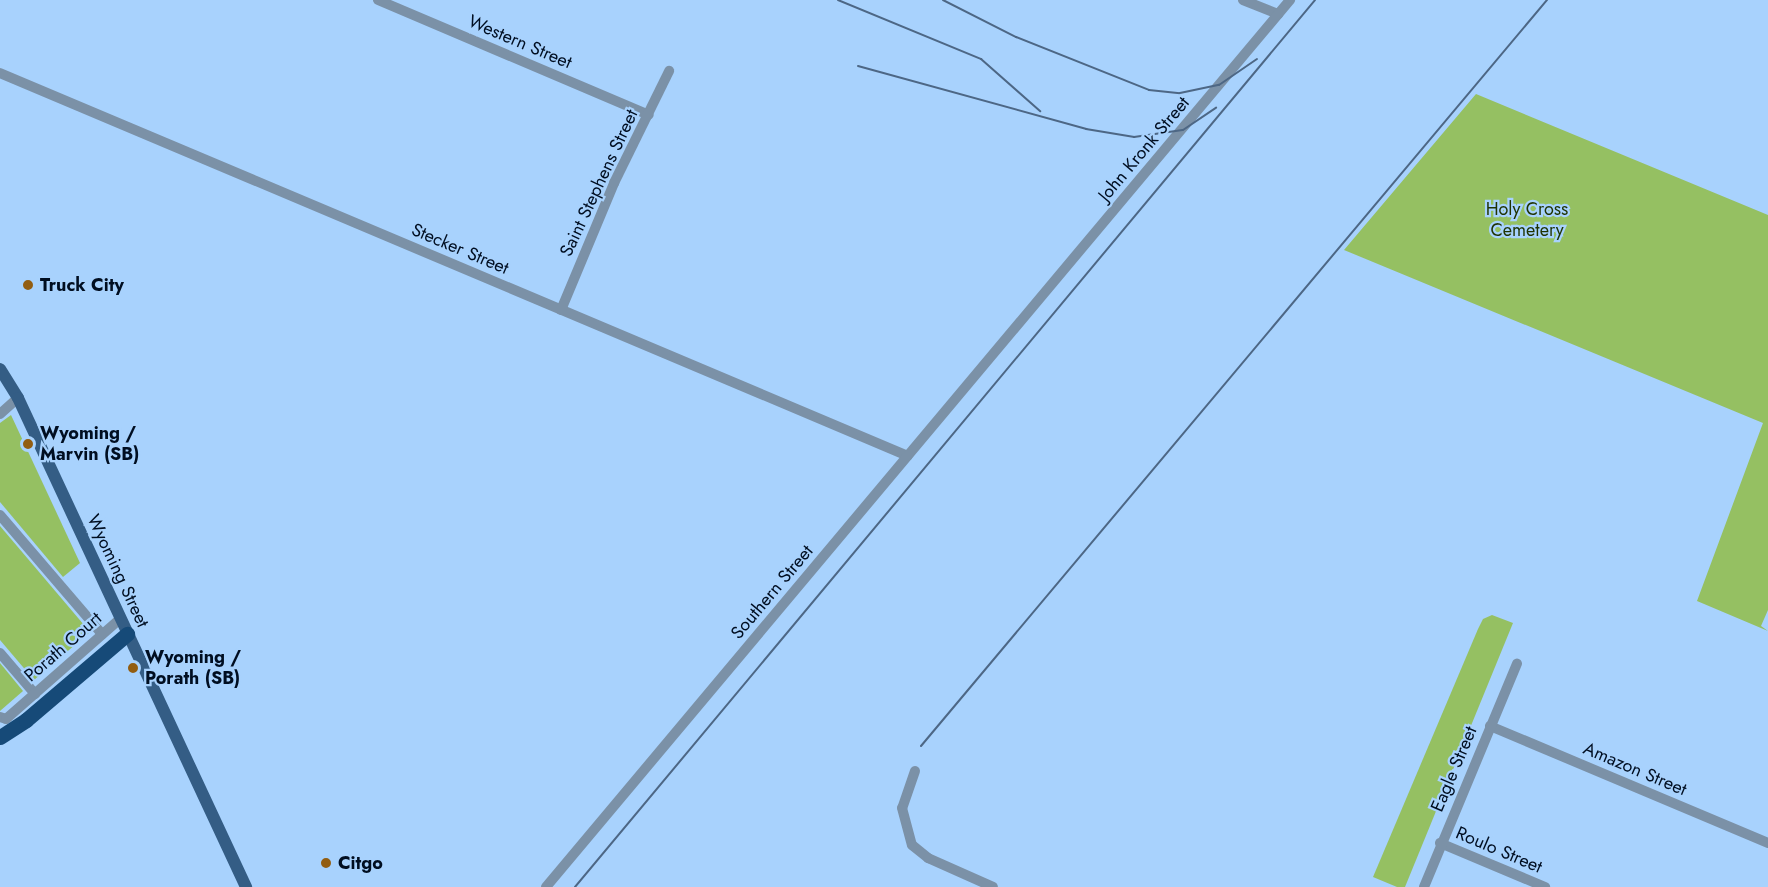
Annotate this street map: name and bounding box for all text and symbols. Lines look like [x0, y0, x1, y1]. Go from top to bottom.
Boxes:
street label: Western Street [465, 10, 575, 74]
street label: John Kronk Street [1094, 92, 1194, 206]
street label: Saint Stephens Street [555, 106, 643, 260]
park label: Holy Cross Cemetery [1486, 199, 1568, 242]
street label: Stecker Street [408, 219, 512, 279]
place label: Truck City [40, 274, 124, 296]
marker: Truck City [21, 278, 35, 292]
place label: Wyoming / Marvin (SB) [40, 423, 139, 466]
marker: Wyoming / Marvin (SB) [21, 437, 35, 451]
street label: Wyoming Street [82, 511, 154, 631]
street label: Southern Street [726, 541, 818, 643]
street label: Porath Court [20, 608, 106, 686]
place label: Wyoming / Porath (SB) [145, 647, 241, 690]
marker: Wyoming / Porath (SB) [126, 661, 140, 675]
street label: Eagle Street [1426, 723, 1482, 815]
street label: Amazon Street [1580, 738, 1690, 800]
street label: Roulo Street [1453, 822, 1545, 878]
place label: Citgo [338, 852, 383, 874]
marker: Citgo [319, 856, 333, 870]

